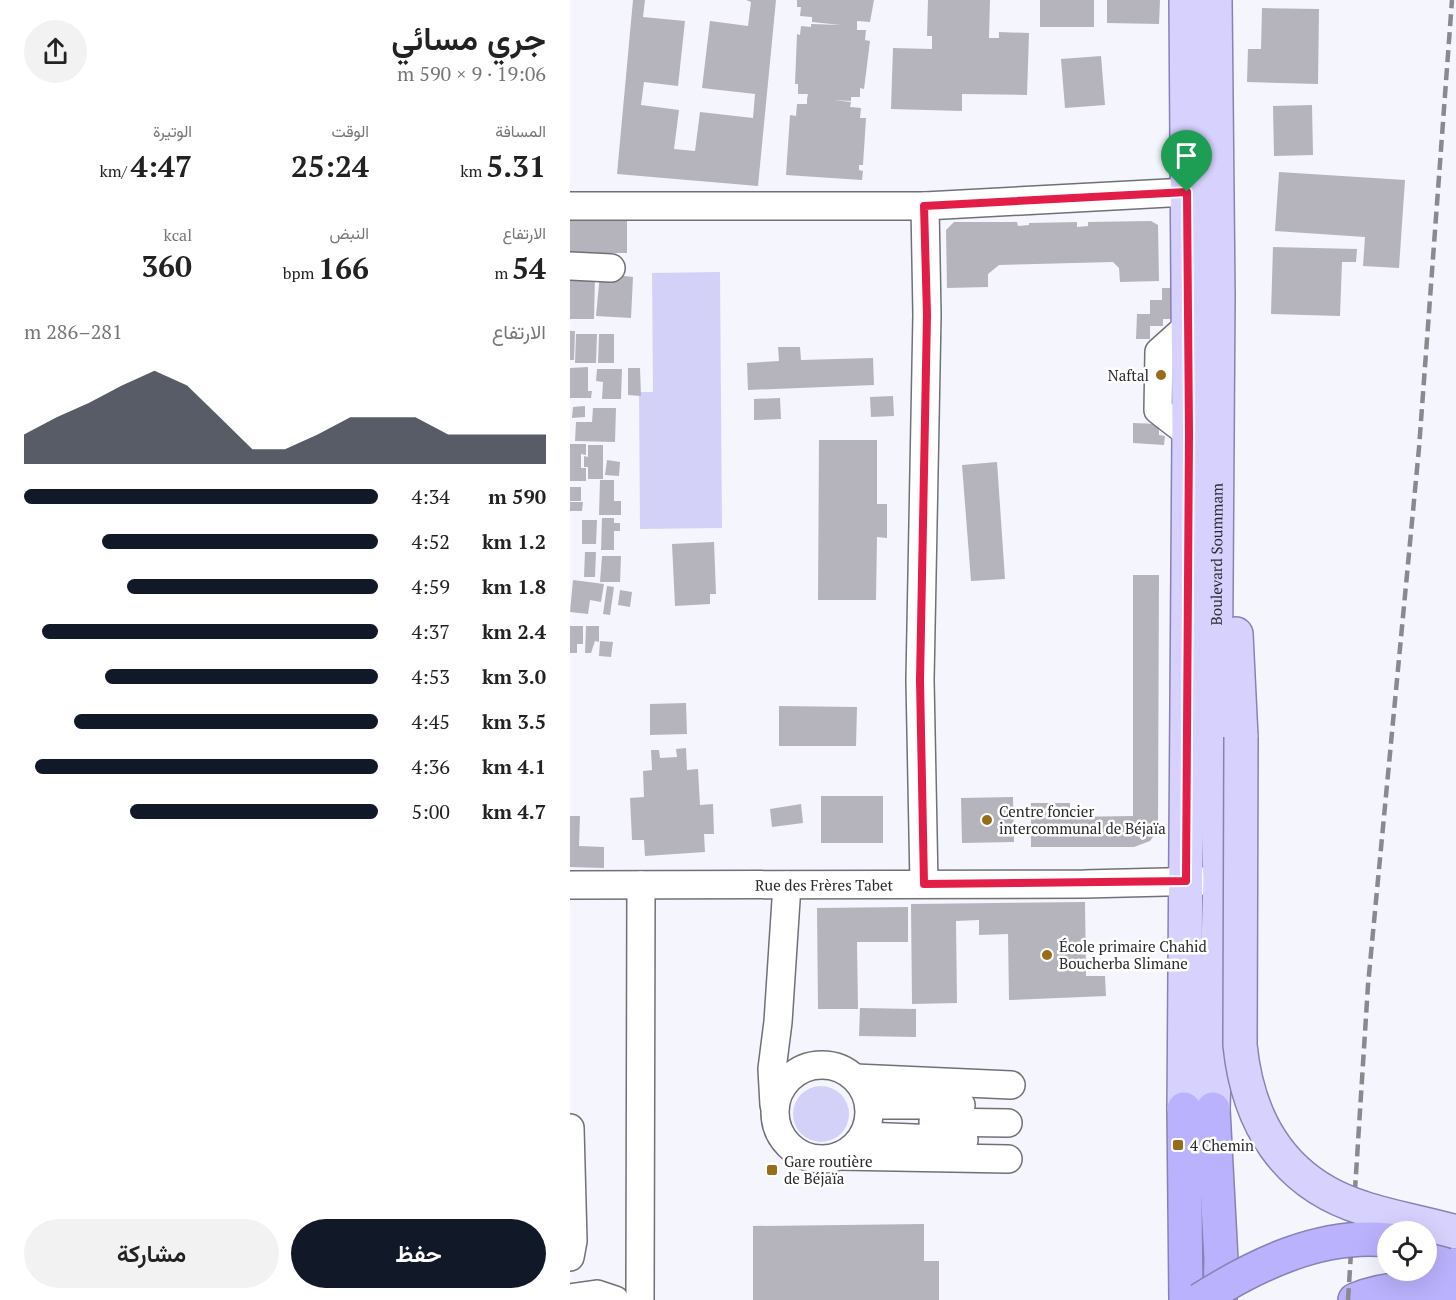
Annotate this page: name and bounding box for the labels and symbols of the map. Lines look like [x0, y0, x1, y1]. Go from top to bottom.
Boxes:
pin [1161, 130, 1212, 192]
place label: Naftal [1108, 365, 1149, 385]
marker: Naftal [1154, 368, 1168, 382]
street label: Boulevard Soummam [1206, 483, 1227, 625]
place label: Centre foncier intercommunal de Béjaïa [999, 801, 1166, 838]
marker: Centre foncier intercommunal de Béjaïa [980, 813, 994, 827]
street label: Rue des Frères Tabet [755, 874, 893, 895]
place label: École primaire Chahid Boucherba Slimane [1059, 936, 1207, 973]
marker: École primaire Chahid Boucherba Slimane [1040, 948, 1054, 962]
place label: 4 Chemin [1190, 1135, 1254, 1155]
marker: 4 Chemin [1171, 1138, 1185, 1152]
place label: Gare routière de Béjaïa [784, 1151, 872, 1188]
marker: Gare routière de Béjaïa [765, 1163, 779, 1177]

